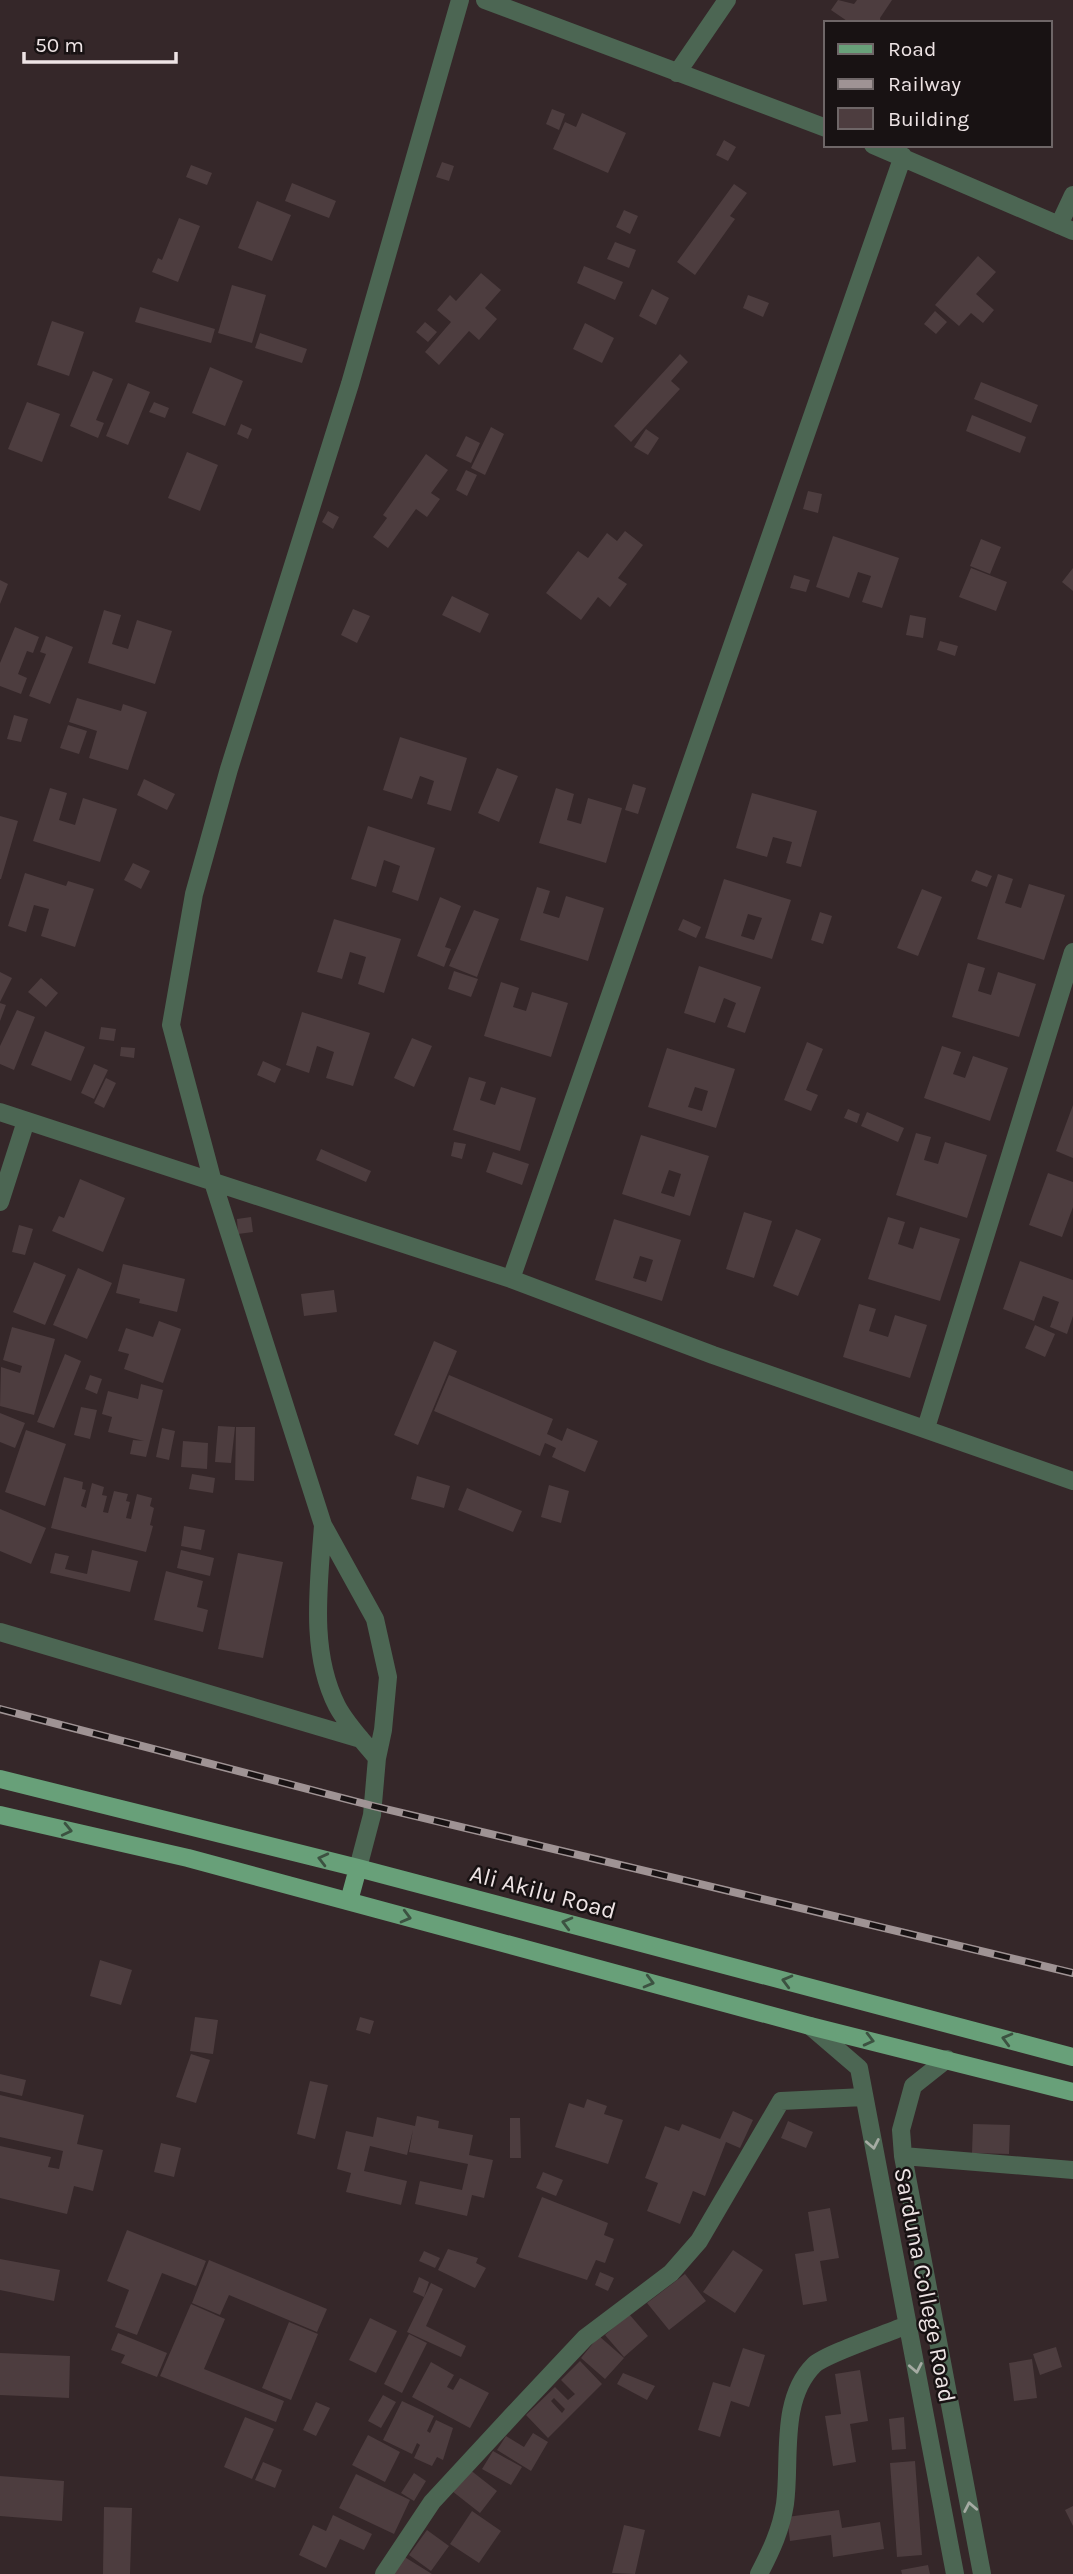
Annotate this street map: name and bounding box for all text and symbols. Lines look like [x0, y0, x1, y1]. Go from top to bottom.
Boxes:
scale bar [24, 21, 177, 65]
legend [824, 21, 1052, 147]
text: 50 m [35, 33, 84, 57]
text: Road [888, 37, 936, 61]
text: Railway [888, 72, 961, 96]
text: Building [888, 107, 969, 131]
one-way arrow [60, 1822, 72, 1837]
one-way arrow [317, 1853, 329, 1867]
street label: Ali Akilu Road [467, 1859, 619, 1925]
one-way arrow [400, 1908, 412, 1923]
one-way arrow [561, 1917, 573, 1931]
one-way arrow [643, 1974, 655, 1988]
one-way arrow [781, 1975, 793, 1989]
one-way arrow [863, 2032, 875, 2046]
one-way arrow [1001, 2033, 1013, 2048]
one-way arrow [865, 2138, 880, 2150]
street label: Sarduna College Road [888, 2165, 962, 2405]
one-way arrow [907, 2362, 922, 2374]
one-way arrow [963, 2501, 978, 2513]

